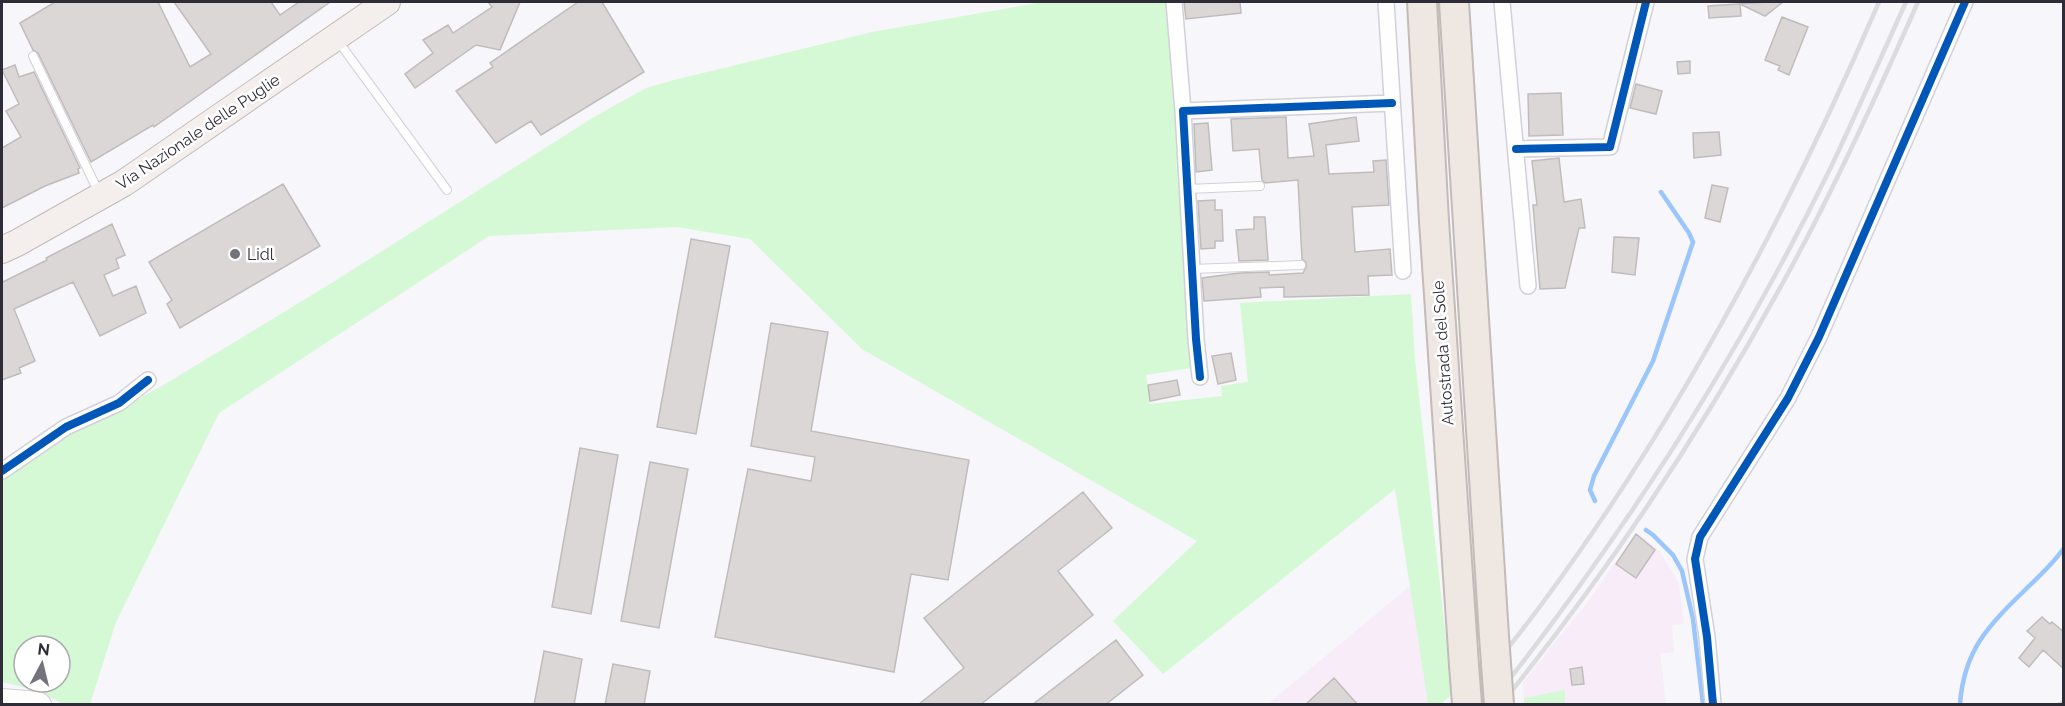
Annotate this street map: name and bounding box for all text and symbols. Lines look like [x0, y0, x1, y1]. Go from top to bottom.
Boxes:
street label: Via Nazionale delle Puglie [113, 70, 283, 194]
place label: Lidl [247, 245, 275, 264]
marker: Lidl [228, 247, 242, 261]
street label: Autostrada del Sole [1428, 280, 1458, 426]
north arrow [12, 634, 72, 694]
text: N [37, 639, 51, 660]

